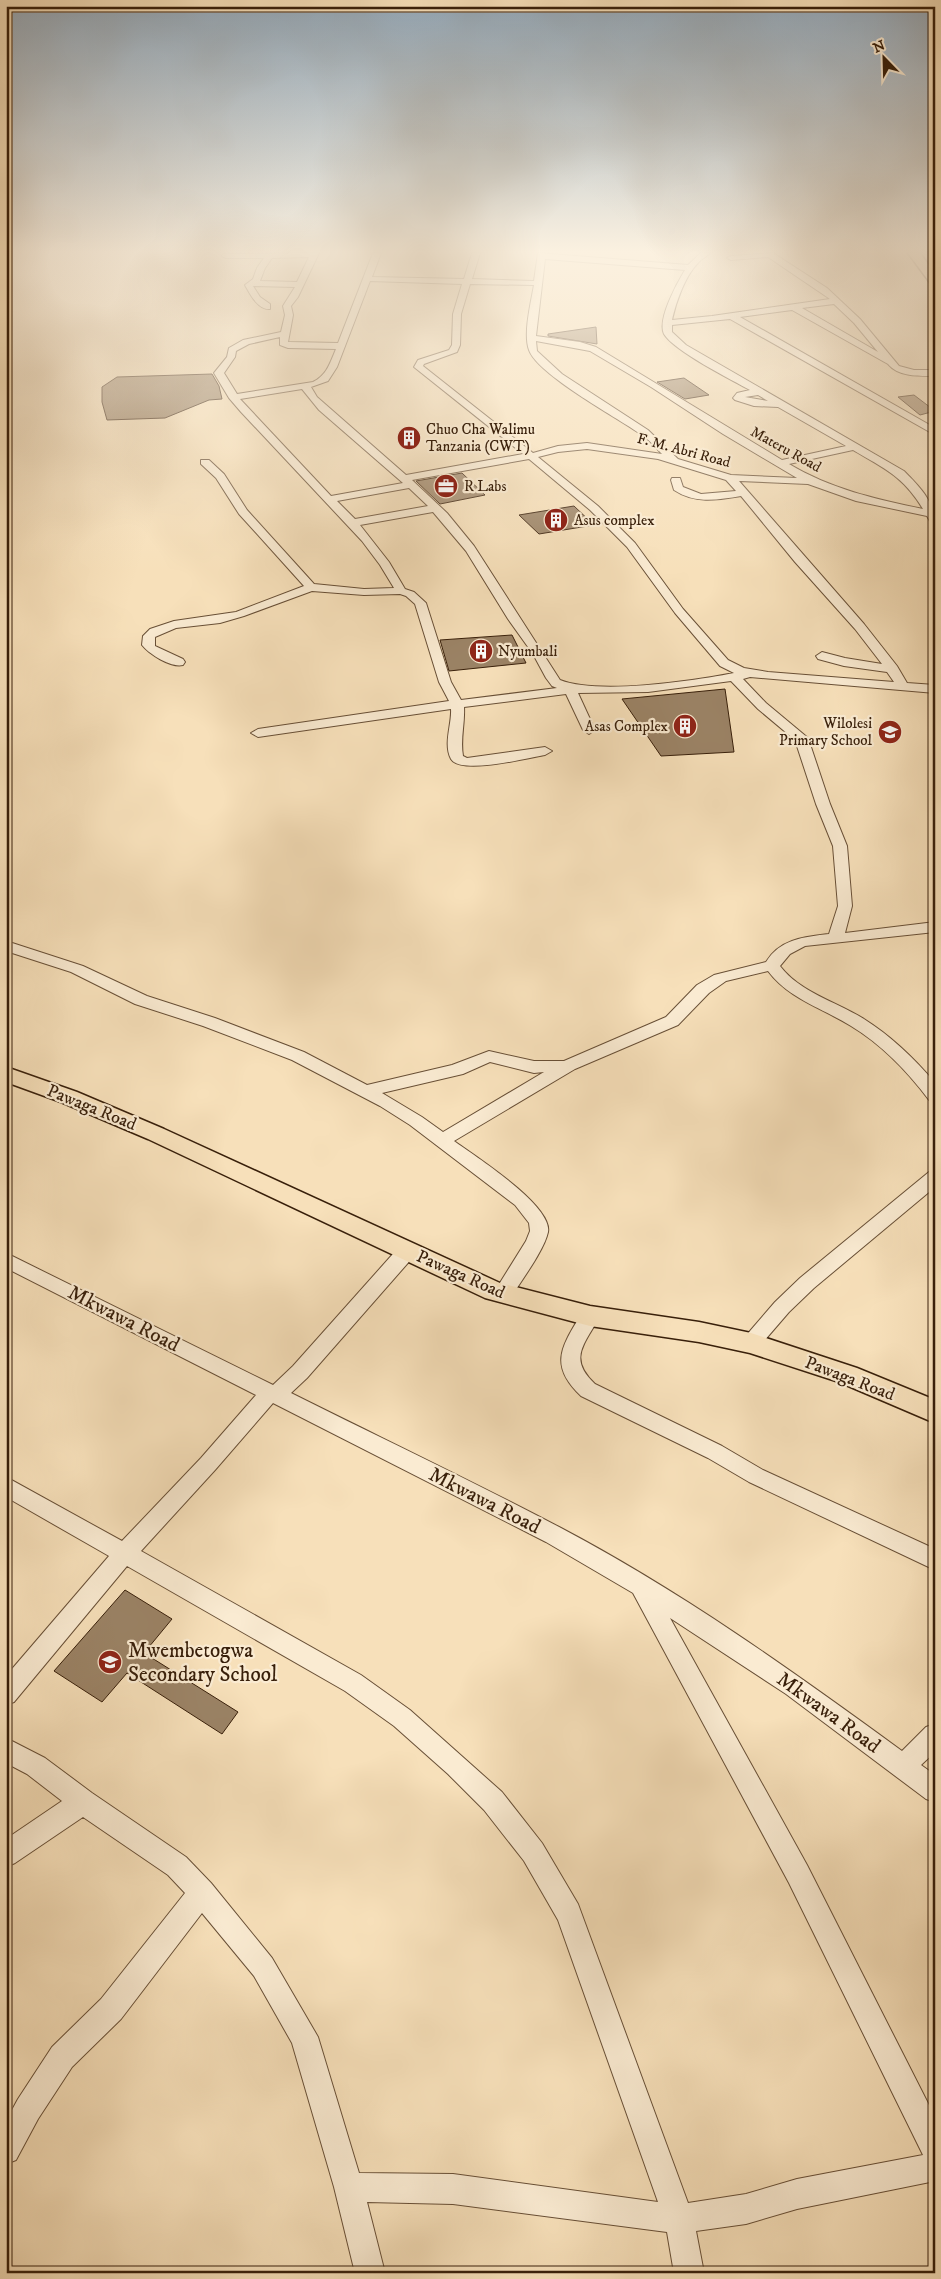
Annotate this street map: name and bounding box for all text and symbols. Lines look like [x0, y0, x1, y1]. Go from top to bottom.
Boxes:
north arrow [858, 32, 908, 82]
text: N [871, 36, 889, 57]
place label: Chuo Cha Walimu Tanzania (CWT) [426, 420, 535, 456]
street label: Materu Road [747, 422, 825, 477]
building icon: Chuo Cha Walimu Tanzania (CWT) [396, 425, 422, 451]
street label: F. M. Abri Road [635, 429, 733, 472]
office icon: R Labs [433, 473, 459, 499]
place label: R Labs [464, 477, 506, 496]
building icon: Asus complex [543, 507, 569, 533]
place label: Asus complex [574, 511, 655, 530]
building icon: Nyumbali [468, 638, 494, 664]
place label: Nyumbali [498, 642, 557, 661]
building icon: Asas Complex [672, 713, 698, 739]
place label: Wilolesi Primary School [779, 714, 872, 750]
place label: Asas Complex [585, 717, 669, 736]
school or university icon: Wilolesi Primary School [877, 719, 903, 745]
street label: Pawaga Road [44, 1080, 140, 1136]
street label: Pawaga Road [413, 1246, 508, 1304]
street label: Mkwawa Road [63, 1280, 184, 1358]
street label: Pawaga Road [801, 1352, 898, 1406]
street label: Mkwawa Road [424, 1462, 545, 1540]
place label: Mwembetogwa Secondary School [128, 1638, 278, 1688]
school or university icon: Mwembetogwa Secondary School [97, 1649, 123, 1675]
street label: Mkwawa Road [771, 1666, 886, 1760]

